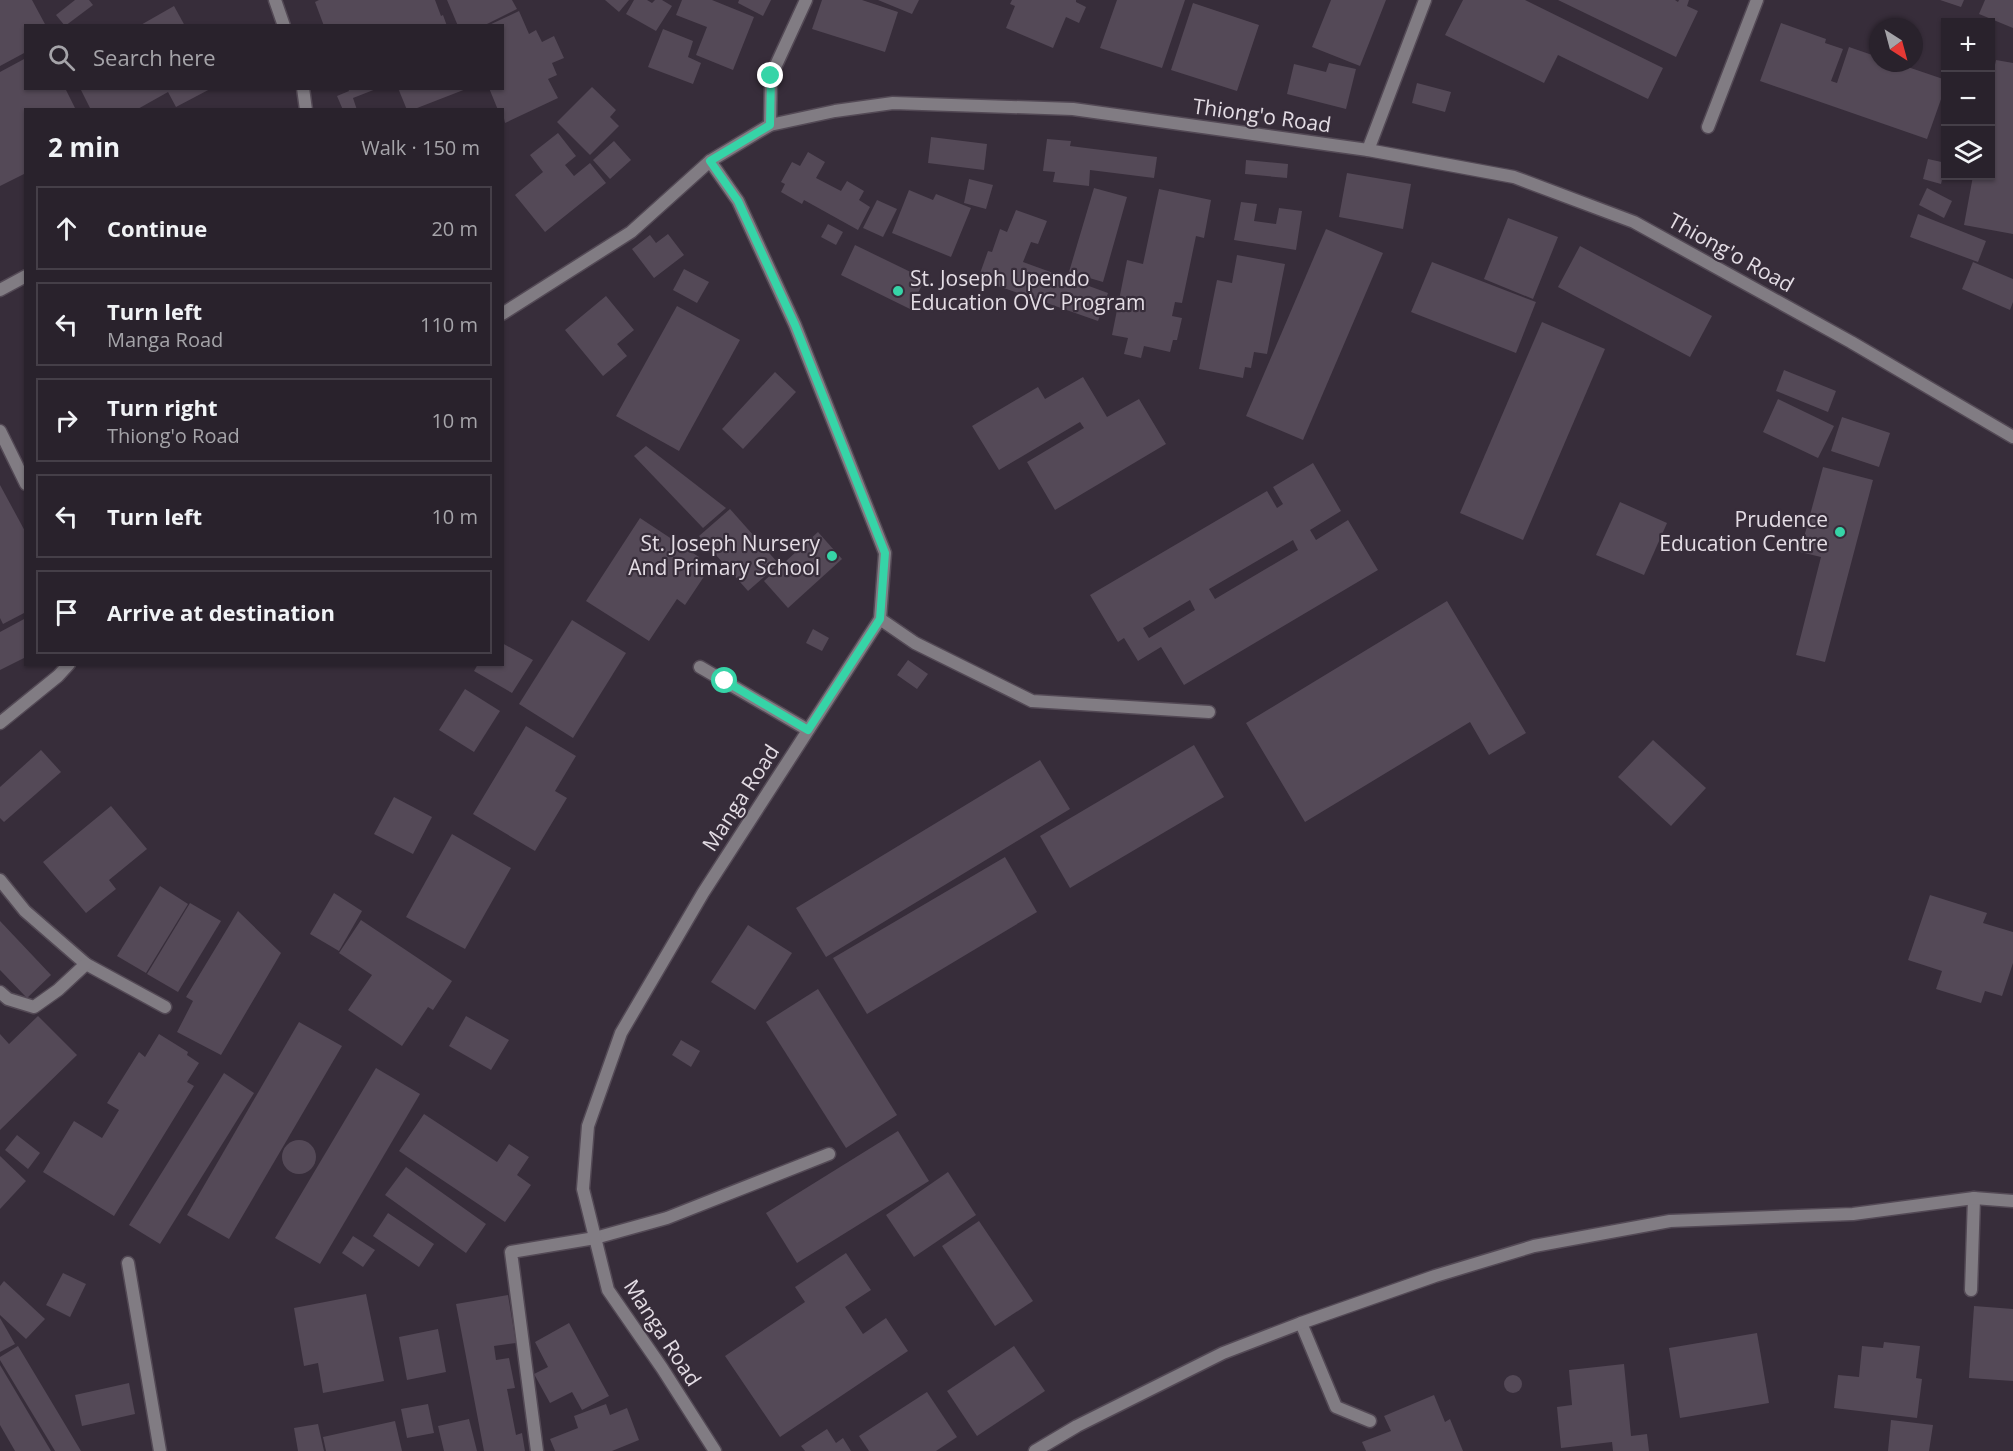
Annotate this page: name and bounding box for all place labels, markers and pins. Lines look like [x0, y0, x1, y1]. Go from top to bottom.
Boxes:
place label: St. Joseph Upendo Education OVC Program [910, 264, 1145, 316]
marker: St. Joseph Upendo Education OVC Program [891, 284, 905, 298]
place label: Prudence Education Centre [1659, 505, 1828, 557]
marker: Prudence Education Centre [1833, 525, 1847, 539]
place label: St. Joseph Nursery And Primary School [628, 529, 820, 581]
marker: St. Joseph Nursery And Primary School [825, 549, 839, 563]

